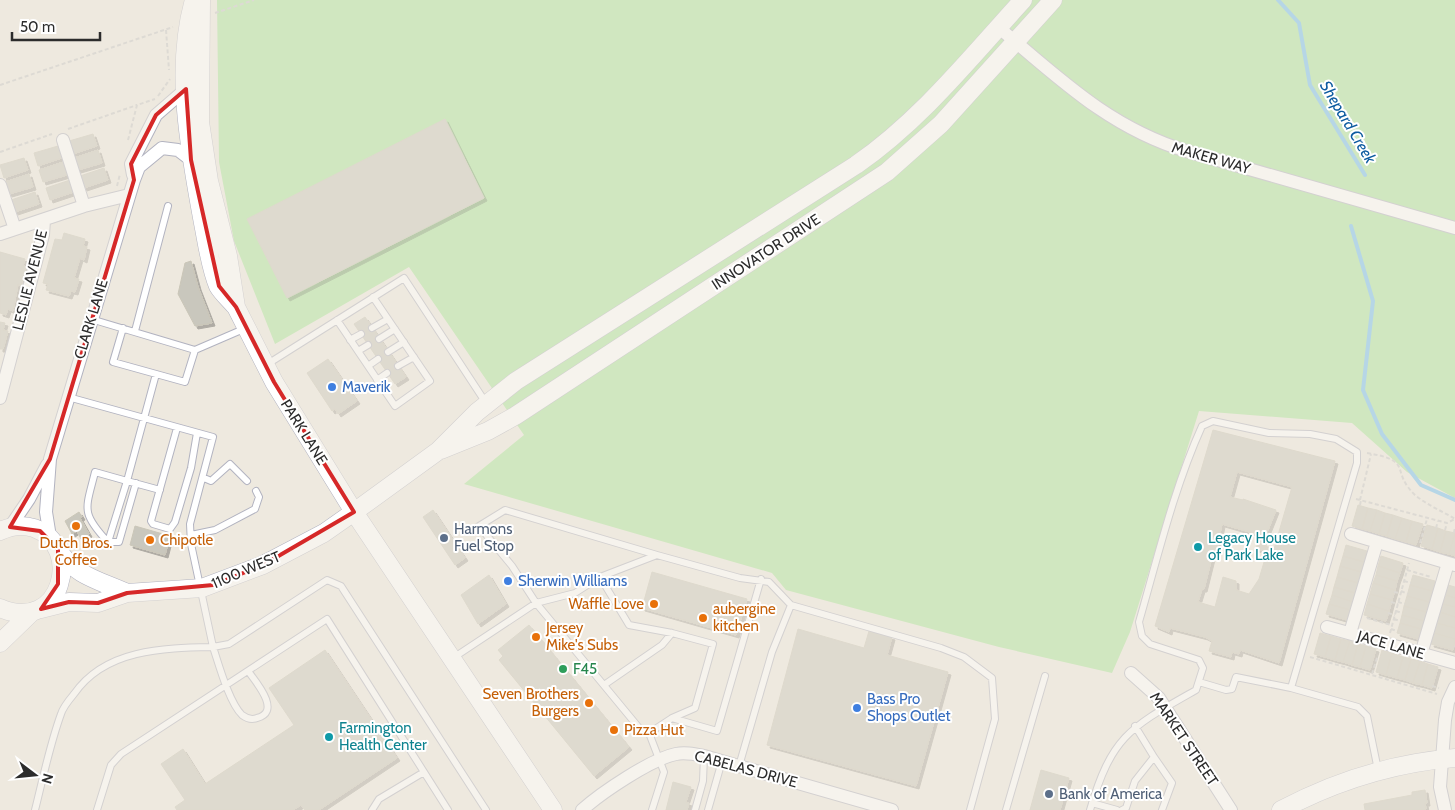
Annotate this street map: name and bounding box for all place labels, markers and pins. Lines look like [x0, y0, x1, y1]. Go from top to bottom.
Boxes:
place label: Maverik [342, 378, 391, 396]
marker: Maverik [326, 381, 338, 393]
marker: Dutch Bros. Coffee [70, 520, 82, 532]
place label: Harmons Fuel Stop [454, 520, 514, 555]
place label: Legacy House of Park Lake [1208, 529, 1296, 564]
place label: Chipotle [160, 531, 214, 549]
marker: Harmons Fuel Stop [438, 532, 450, 544]
place label: Dutch Bros. Coffee [40, 534, 112, 569]
marker: Chipotle [144, 534, 156, 546]
marker: Legacy House of Park Lake [1192, 541, 1204, 553]
place label: Sherwin Williams [518, 572, 627, 590]
marker: Sherwin Williams [502, 575, 514, 587]
place label: Waffle Love [568, 595, 644, 613]
marker: Waffle Love [648, 598, 660, 610]
place label: aubergine kitchen [713, 600, 776, 635]
marker: aubergine kitchen [697, 612, 709, 624]
place label: Jersey Mike's Subs [545, 619, 618, 654]
marker: Jersey Mike's Subs [530, 631, 542, 643]
place label: F45 [573, 660, 597, 678]
marker: F45 [557, 663, 569, 675]
place label: Seven Brothers Burgers [483, 685, 579, 720]
place label: Bass Pro Shops Outlet [867, 690, 951, 725]
marker: Seven Brothers Burgers [583, 697, 595, 709]
marker: Bass Pro Shops Outlet [851, 702, 863, 714]
place label: Farmington Health Center [339, 719, 427, 754]
place label: Pizza Hut [624, 721, 684, 739]
marker: Pizza Hut [608, 724, 620, 736]
marker: Farmington Health Center [323, 731, 335, 743]
place label: Bank of America [1059, 785, 1163, 803]
marker: Bank of America [1043, 788, 1055, 800]

